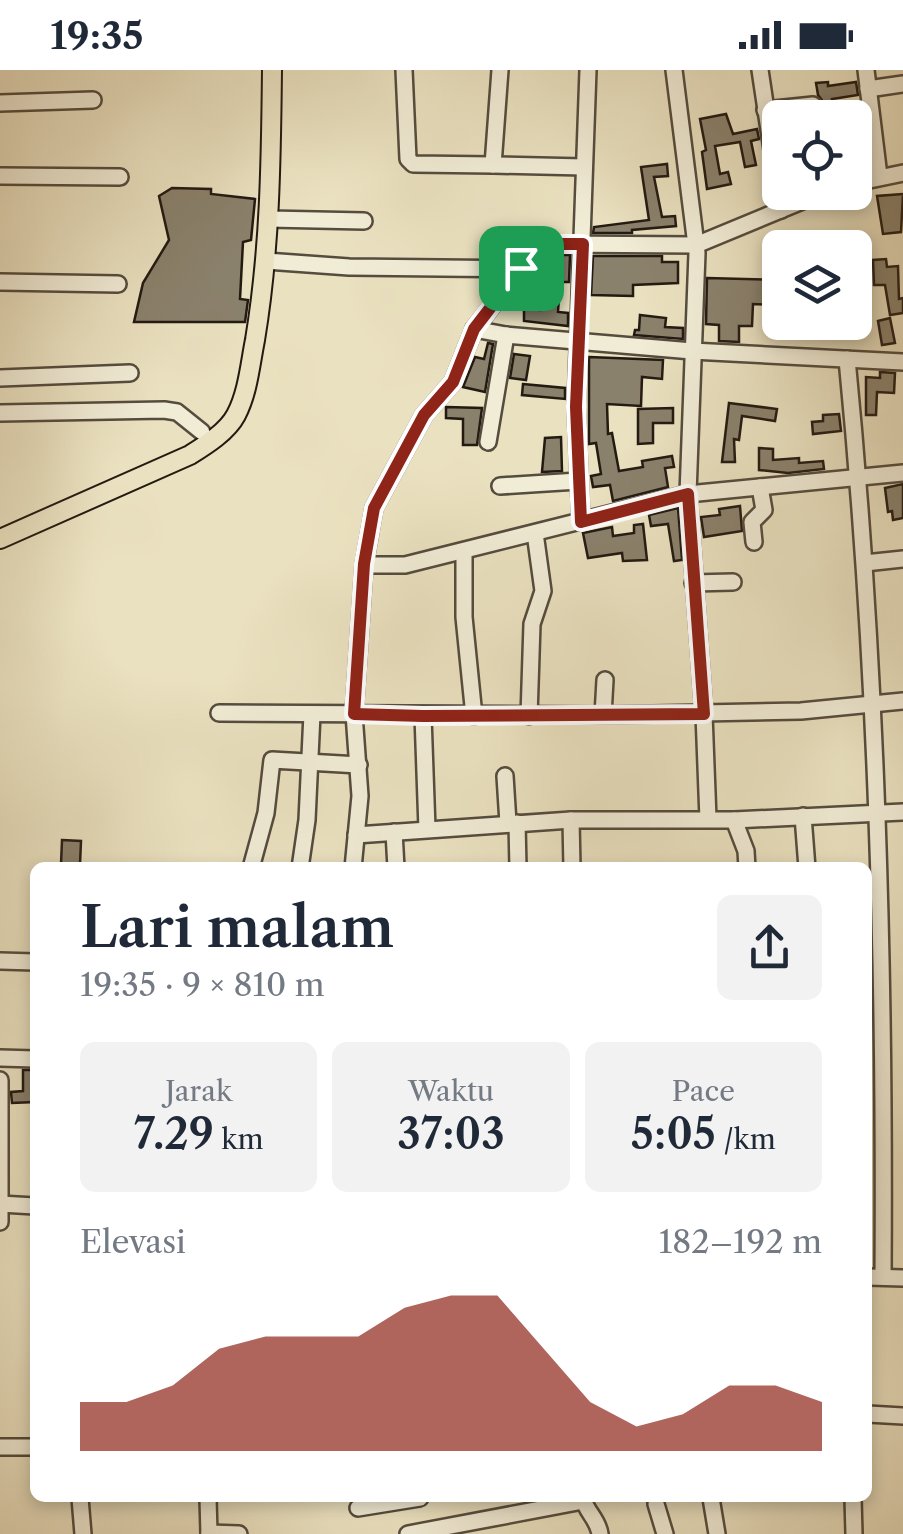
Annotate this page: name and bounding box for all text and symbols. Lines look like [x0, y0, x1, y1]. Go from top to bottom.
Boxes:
text: 19:35 [50, 12, 144, 59]
map controls [762, 100, 872, 340]
button: locate [762, 100, 872, 210]
pin [479, 226, 564, 311]
button: layers [762, 230, 872, 340]
icon: arrive [494, 241, 549, 296]
text: Lari malam [80, 894, 394, 961]
button: share [717, 895, 822, 1000]
text: 19:35 · 9 × 810 m [80, 965, 325, 1004]
text: Jarak [165, 1074, 232, 1108]
text: Waktu [408, 1074, 494, 1108]
text: Pace [672, 1074, 735, 1108]
text: 7.29 [134, 1108, 214, 1160]
text: 37:03 [397, 1108, 505, 1160]
text: 5:05 [631, 1108, 716, 1160]
text: km [214, 1122, 264, 1156]
text: /km [716, 1122, 776, 1156]
text: Elevasi [80, 1222, 186, 1261]
text: 182–192 m [659, 1222, 822, 1261]

